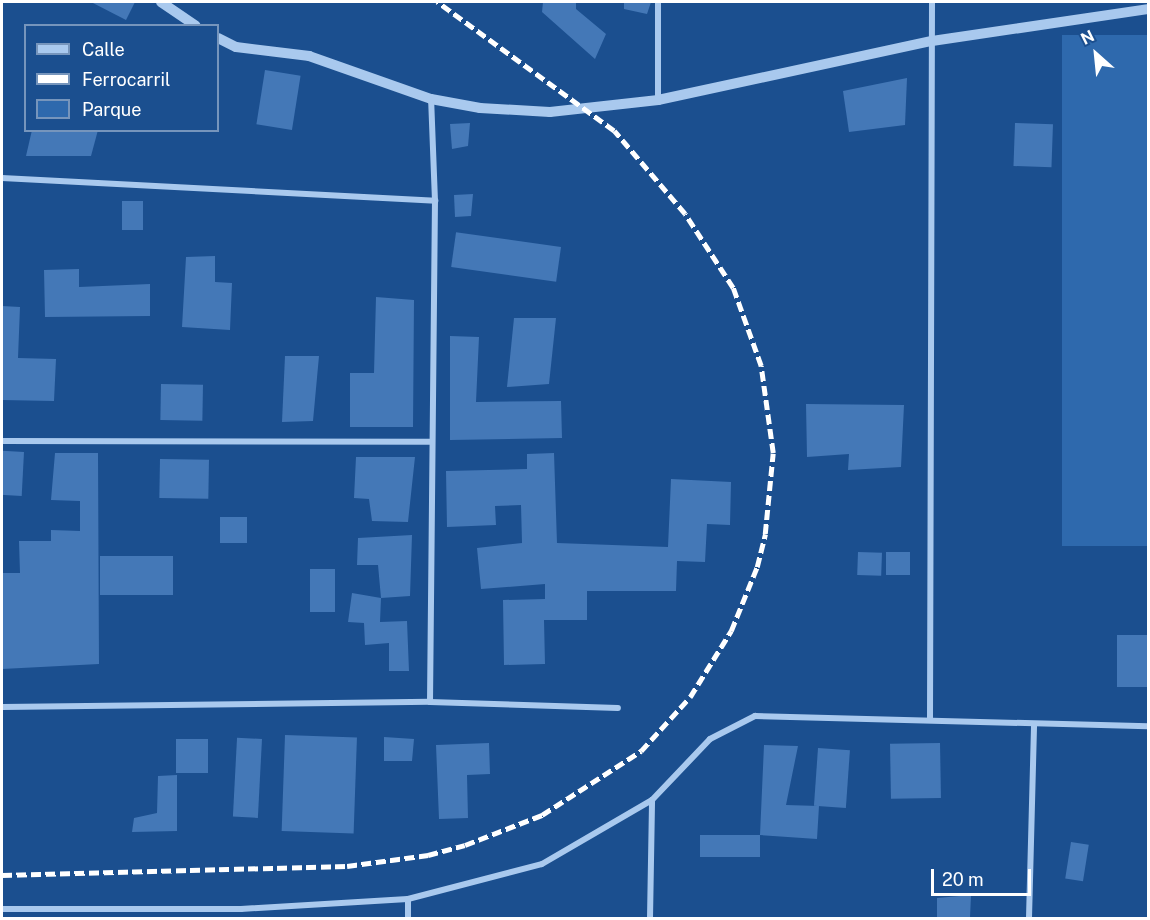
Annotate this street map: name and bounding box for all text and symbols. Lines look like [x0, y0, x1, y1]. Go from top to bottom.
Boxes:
legend [24, 24, 219, 132]
north arrow [1066, 24, 1126, 84]
text: N [1078, 26, 1097, 49]
text: Calle [82, 39, 125, 60]
text: Ferrocarril [82, 69, 170, 90]
text: Parque [82, 99, 142, 120]
scale bar [934, 857, 1034, 895]
text: 20 m [942, 869, 984, 890]

